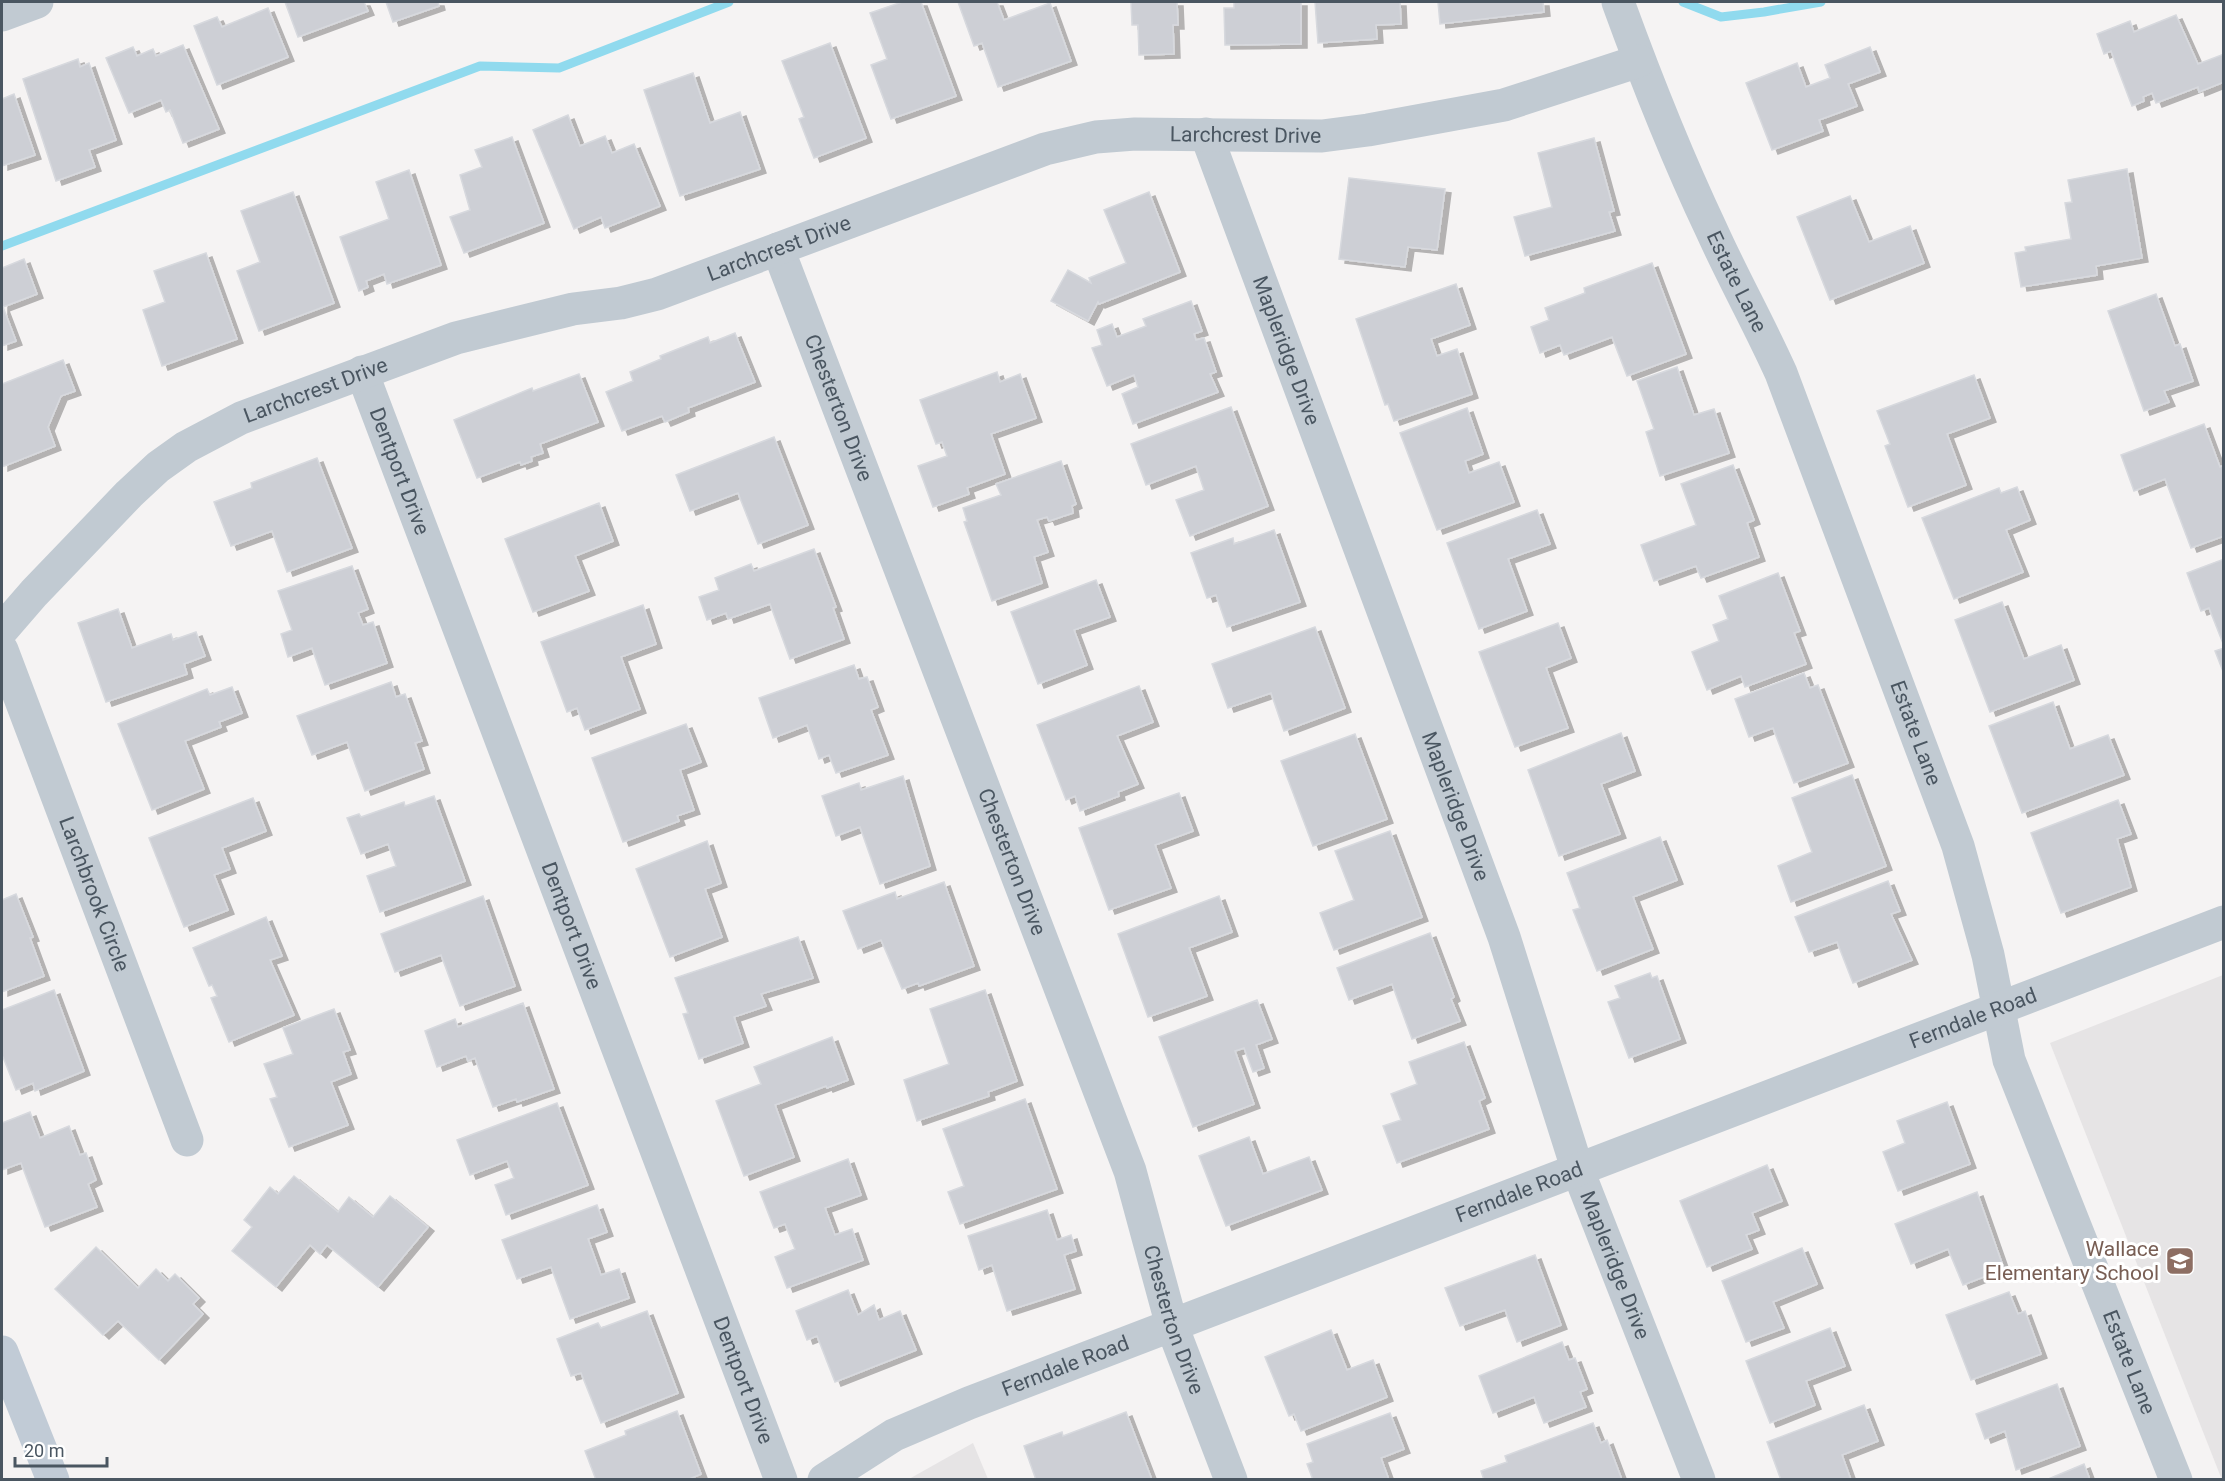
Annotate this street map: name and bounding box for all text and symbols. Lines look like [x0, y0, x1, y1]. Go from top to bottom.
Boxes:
street label: Larchcrest Drive [1170, 122, 1321, 148]
street label: Larchcrest Drive [704, 211, 854, 286]
street label: Estate Lane [1702, 227, 1772, 336]
street label: Mapleridge Drive [1248, 273, 1325, 428]
street label: Chesterton Drive [800, 331, 878, 485]
street label: Larchcrest Drive [241, 353, 391, 428]
street label: Dentport Drive [365, 404, 434, 538]
street label: Estate Lane [1885, 677, 1946, 789]
street label: Mapleridge Drive [1417, 728, 1494, 884]
street label: Chesterton Drive [973, 785, 1051, 939]
street label: Larchbrook Circle [54, 813, 134, 975]
street label: Dentport Drive [536, 859, 606, 993]
street label: Ferndale Road [1906, 983, 2040, 1053]
street label: Ferndale Road [1452, 1157, 1586, 1227]
street label: Mapleridge Drive [1575, 1187, 1655, 1343]
place label: Wallace Elementary School [1985, 1237, 2159, 1285]
street label: Chesterton Drive [1139, 1242, 1209, 1398]
school or university icon: Wallace Elementary School [2164, 1245, 2196, 1277]
street label: Estate Lane [2098, 1307, 2161, 1418]
street label: Dentport Drive [708, 1313, 778, 1447]
street label: Ferndale Road [998, 1331, 1132, 1401]
scale bar [15, 1430, 106, 1468]
text: 20 m [24, 1440, 64, 1461]

